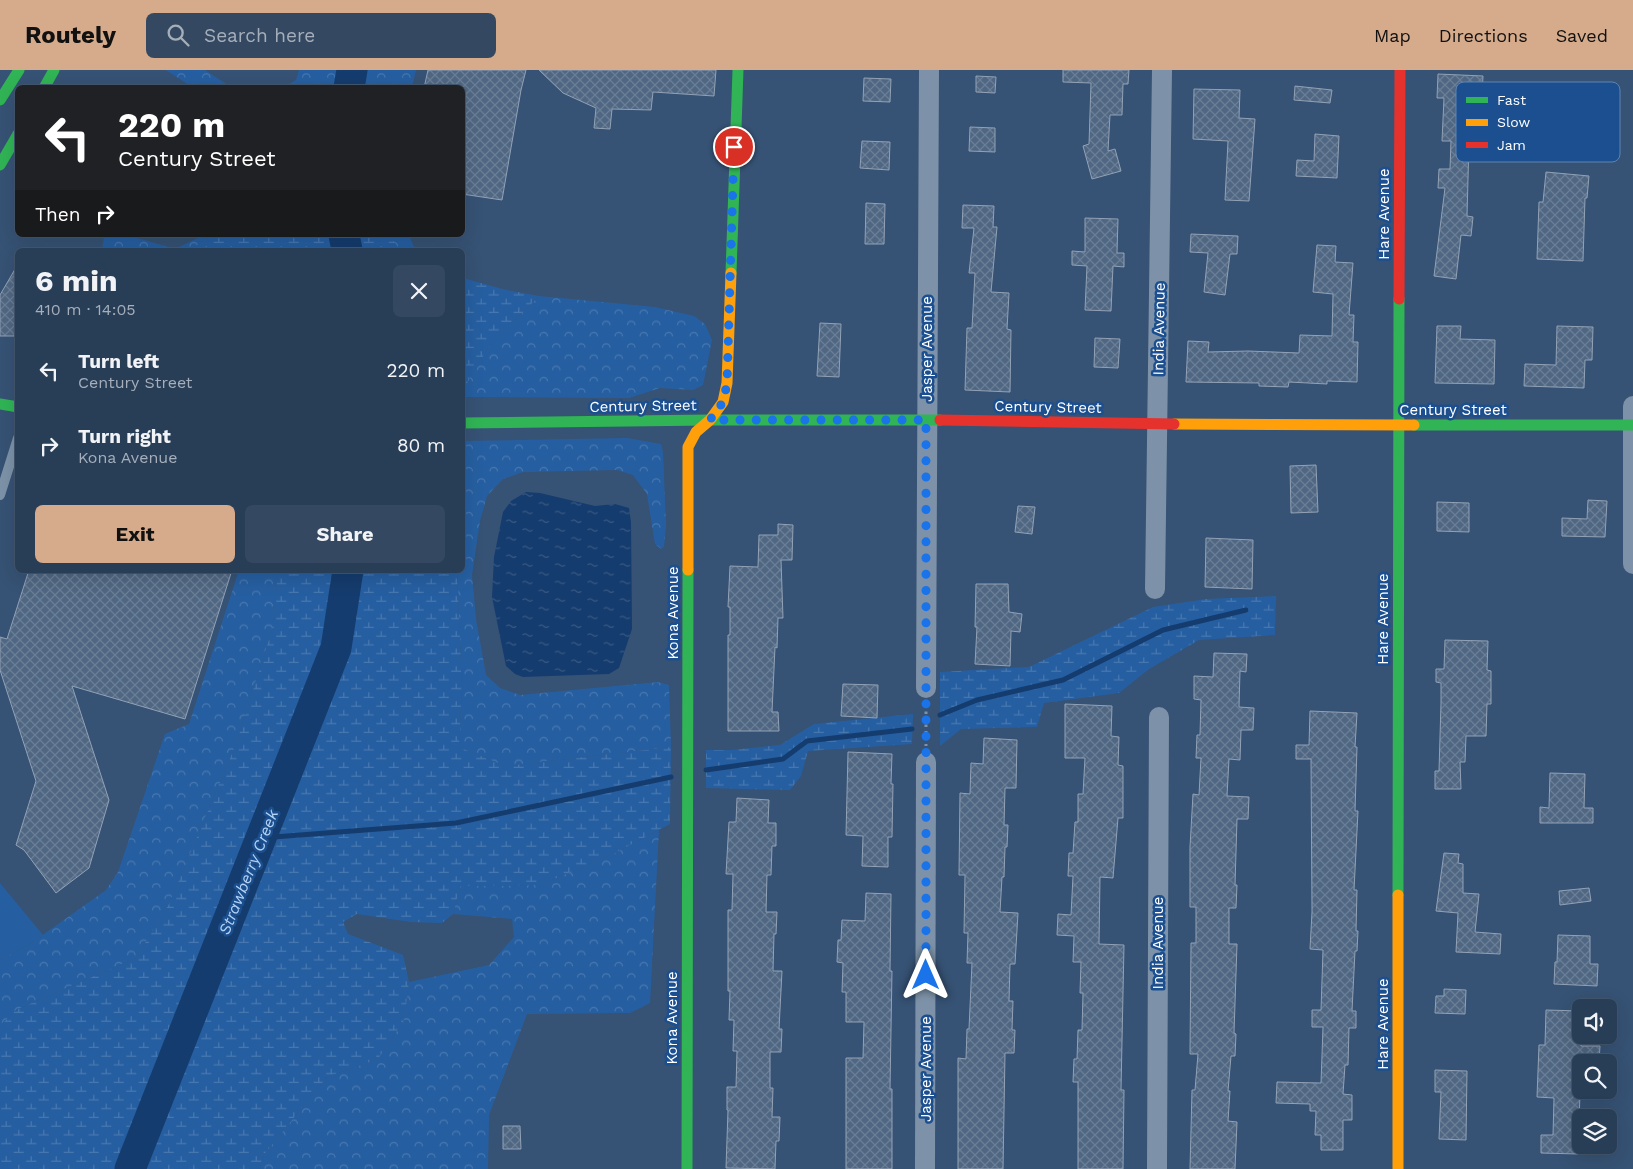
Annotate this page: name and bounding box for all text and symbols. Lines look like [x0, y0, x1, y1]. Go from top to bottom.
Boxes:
search box [146, 13, 496, 58]
text: Routely [25, 21, 116, 49]
icon: search [164, 21, 192, 49]
text: Search here [204, 24, 315, 47]
text: Map [1374, 25, 1411, 46]
text: Directions [1439, 25, 1528, 46]
text: Saved [1556, 25, 1608, 46]
legend [1456, 82, 1620, 162]
text: Fast [1497, 92, 1526, 108]
text: 220 m [118, 104, 225, 146]
icon: left [35, 105, 100, 170]
text: Slow [1497, 114, 1530, 130]
pin [713, 126, 755, 168]
icon: arrive [720, 133, 748, 161]
text: Jam [1497, 137, 1526, 153]
text: Century Street [118, 146, 276, 171]
street label: Hare Avenue [1375, 168, 1393, 260]
icon: right [91, 200, 119, 228]
text: Then [35, 203, 81, 226]
text: 6 min [35, 263, 118, 298]
button: close [393, 265, 445, 317]
street label: India Avenue [1149, 282, 1169, 376]
street label: Jasper Avenue [918, 296, 936, 402]
text: 410 m · 14:05 [35, 300, 136, 319]
text: Turn left [78, 350, 159, 373]
icon: left [35, 357, 63, 385]
text: 220 m [386, 359, 445, 382]
text: Century Street [78, 373, 193, 392]
street label: Century Street [589, 396, 698, 416]
street label: Century Street [994, 397, 1103, 417]
street label: Century Street [1399, 401, 1507, 419]
text: Turn right [78, 425, 171, 448]
icon: right [35, 432, 63, 460]
text: 80 m [397, 434, 445, 457]
text: Kona Avenue [78, 448, 177, 467]
button: Exit [35, 505, 235, 563]
button: Share [245, 505, 445, 563]
street label: Kona Avenue [664, 566, 682, 660]
street label: Hare Avenue [1374, 573, 1392, 665]
water label: Strawberry Creek [215, 806, 283, 938]
street label: India Avenue [1149, 897, 1167, 989]
position arrow [899, 948, 951, 1000]
street label: Kona Avenue [663, 971, 681, 1065]
street label: Hare Avenue [1374, 978, 1392, 1070]
map controls [1572, 999, 1617, 1154]
button: sound [1572, 999, 1617, 1044]
street label: Jasper Avenue [917, 1016, 935, 1122]
button: search [1572, 1054, 1617, 1099]
button: layers [1572, 1109, 1617, 1154]

